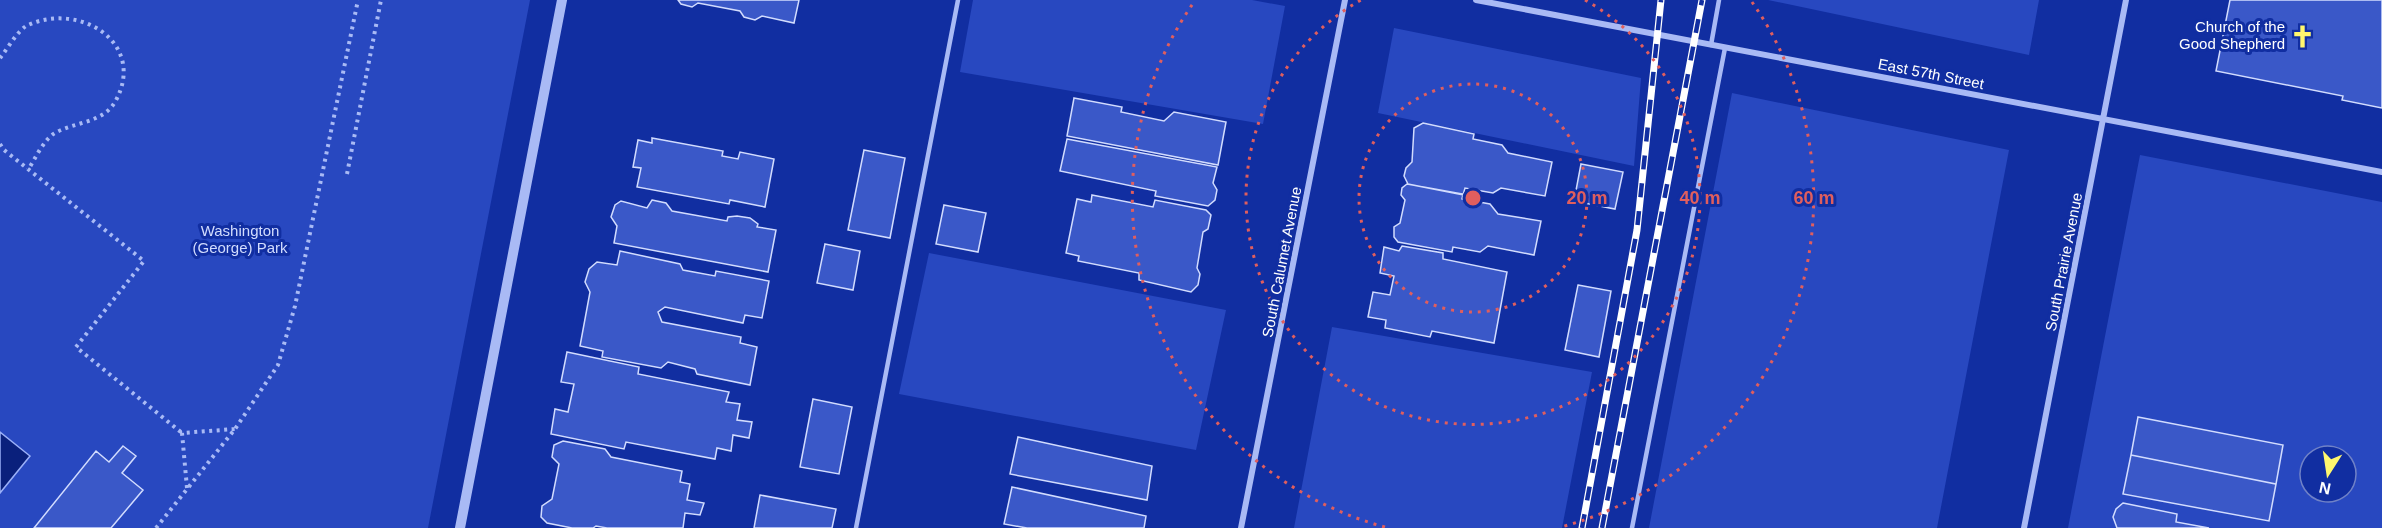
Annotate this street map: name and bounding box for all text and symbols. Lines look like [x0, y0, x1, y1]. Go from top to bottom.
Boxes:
place label: Church of the Good Shepherd [2179, 18, 2285, 52]
church icon: Church of the Good Shepherd [2290, 23, 2316, 49]
street label: East 57th Street [1877, 55, 1986, 92]
street label: South Calumet Avenue [1259, 185, 1304, 339]
centre of rings [1463, 188, 1483, 208]
text: 20 m [1566, 188, 1608, 208]
text: 40 m [1679, 188, 1721, 208]
text: 60 m [1793, 188, 1835, 208]
street label: South Prairie Avenue [2042, 191, 2085, 333]
park label: Washington (George) Park [192, 222, 288, 256]
north arrow [2298, 444, 2358, 504]
text: N [2318, 479, 2332, 498]

